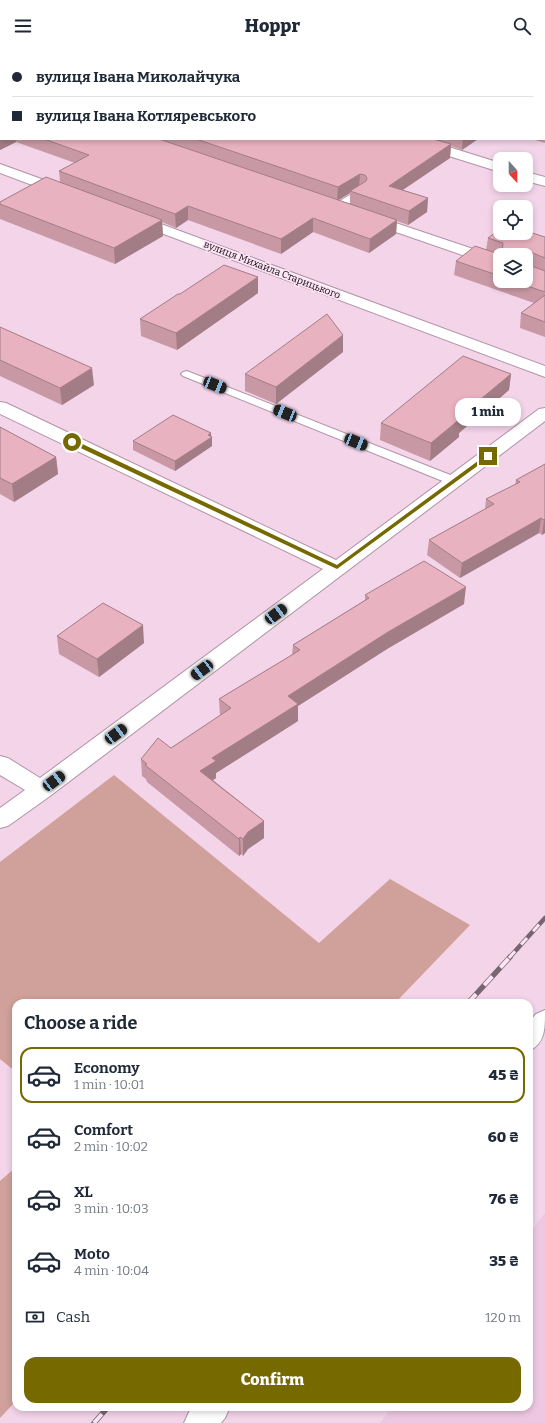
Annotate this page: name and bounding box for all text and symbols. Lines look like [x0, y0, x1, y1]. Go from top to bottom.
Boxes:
icon: menu [12, 15, 34, 37]
text: Hoppr [245, 15, 300, 37]
icon: search [511, 15, 533, 37]
text: вулиця Івана Миколайчука [36, 68, 240, 86]
text: вулиця Івана Котляревського [36, 107, 256, 125]
north arrow [493, 152, 533, 192]
map controls [493, 152, 533, 288]
button: locate [493, 200, 533, 240]
street label: вулиця Михайла Старицького [202, 238, 342, 302]
button: layers [493, 248, 533, 288]
car [202, 375, 228, 395]
callout: 1 min [455, 398, 521, 426]
car [272, 403, 298, 423]
text: 1 min [471, 404, 505, 419]
car [343, 432, 369, 452]
route start [63, 433, 81, 451]
route end [479, 447, 497, 465]
car [263, 602, 289, 626]
car [189, 658, 215, 682]
car [103, 722, 129, 746]
car [41, 769, 67, 793]
text: Choose a ride [24, 1012, 137, 1034]
icon: car [26, 1057, 62, 1093]
text: Economy [74, 1059, 140, 1077]
text: 45 ₴ [489, 1066, 519, 1084]
text: 1 min · 10:01 [74, 1077, 144, 1092]
icon: car [26, 1119, 62, 1155]
text: Comfort [74, 1121, 133, 1139]
text: 60 ₴ [488, 1128, 519, 1146]
text: 2 min · 10:02 [74, 1139, 148, 1154]
icon: car [26, 1181, 62, 1217]
text: XL [74, 1183, 93, 1201]
text: 76 ₴ [489, 1190, 519, 1208]
text: 3 min · 10:03 [74, 1201, 149, 1216]
icon: car [26, 1243, 62, 1279]
text: Moto [74, 1245, 110, 1263]
text: 35 ₴ [489, 1252, 519, 1270]
text: 4 min · 10:04 [74, 1263, 149, 1278]
icon: cash [24, 1306, 46, 1328]
text: Cash [56, 1308, 90, 1326]
text: 120 m [485, 1310, 521, 1325]
button: Confirm [24, 1357, 521, 1403]

